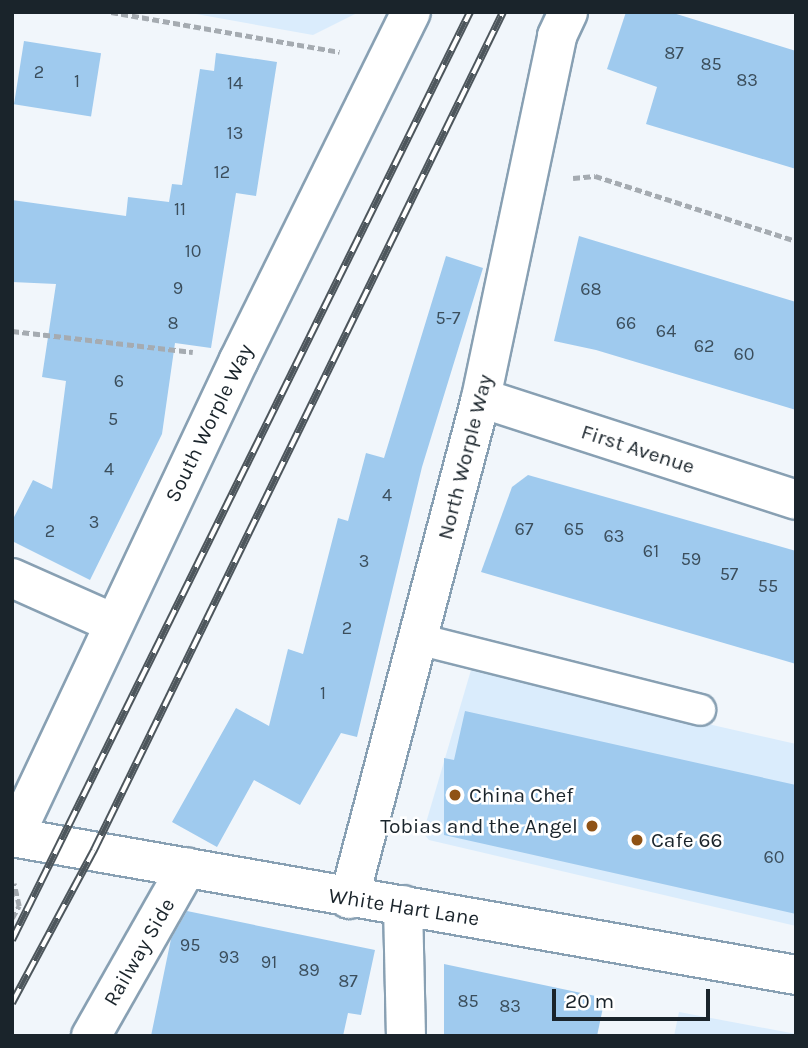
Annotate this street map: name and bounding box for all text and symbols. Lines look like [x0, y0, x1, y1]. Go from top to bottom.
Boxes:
house number: 87 [664, 42, 684, 64]
house number: 85 [700, 53, 722, 75]
house number: 2 [34, 61, 44, 83]
house number: 83 [736, 69, 758, 91]
house number: 1 [74, 70, 80, 92]
house number: 14 [227, 72, 243, 94]
house number: 13 [227, 122, 243, 144]
house number: 12 [214, 161, 230, 183]
house number: 11 [174, 198, 186, 220]
house number: 10 [185, 240, 201, 262]
house number: 9 [173, 277, 183, 299]
house number: 68 [580, 278, 602, 300]
house number: 5-7 [436, 307, 460, 329]
house number: 8 [167, 312, 179, 334]
house number: 66 [616, 312, 636, 334]
house number: 64 [656, 320, 676, 342]
house number: 62 [694, 335, 714, 357]
street label: South Worple Way [160, 340, 258, 506]
house number: 60 [734, 343, 754, 365]
house number: 6 [114, 370, 124, 392]
street label: North Worple Way [432, 372, 498, 542]
house number: 5 [108, 408, 118, 430]
street label: First Avenue [578, 419, 698, 479]
house number: 4 [104, 458, 114, 480]
house number: 4 [382, 484, 392, 506]
house number: 3 [89, 511, 99, 533]
house number: 67 [515, 518, 533, 540]
house number: 65 [564, 518, 584, 540]
house number: 2 [45, 520, 55, 542]
house number: 63 [604, 525, 624, 547]
house number: 61 [643, 540, 659, 562]
house number: 59 [681, 548, 701, 570]
house number: 3 [359, 550, 369, 572]
house number: 57 [720, 563, 738, 585]
house number: 55 [758, 575, 778, 597]
house number: 2 [342, 617, 352, 639]
house number: 1 [320, 682, 326, 704]
place label: China Chef [469, 782, 574, 808]
marker: China Chef [447, 787, 463, 803]
place label: Tobias and the Angel [380, 813, 578, 839]
marker: Tobias and the Angel [584, 818, 600, 834]
place label: Cafe 66 [651, 827, 722, 853]
marker: Cafe 66 [629, 832, 645, 848]
house number: 60 [764, 846, 784, 868]
street label: White Hart Lane [327, 883, 481, 931]
street label: Railway Side [98, 894, 180, 1010]
house number: 95 [180, 934, 200, 956]
house number: 93 [218, 946, 240, 968]
house number: 91 [261, 951, 277, 973]
house number: 89 [298, 959, 320, 981]
house number: 87 [338, 970, 358, 992]
scale bar [556, 974, 714, 1018]
text: 20 m [565, 989, 614, 1013]
house number: 85 [457, 990, 479, 1012]
house number: 83 [499, 995, 521, 1017]

